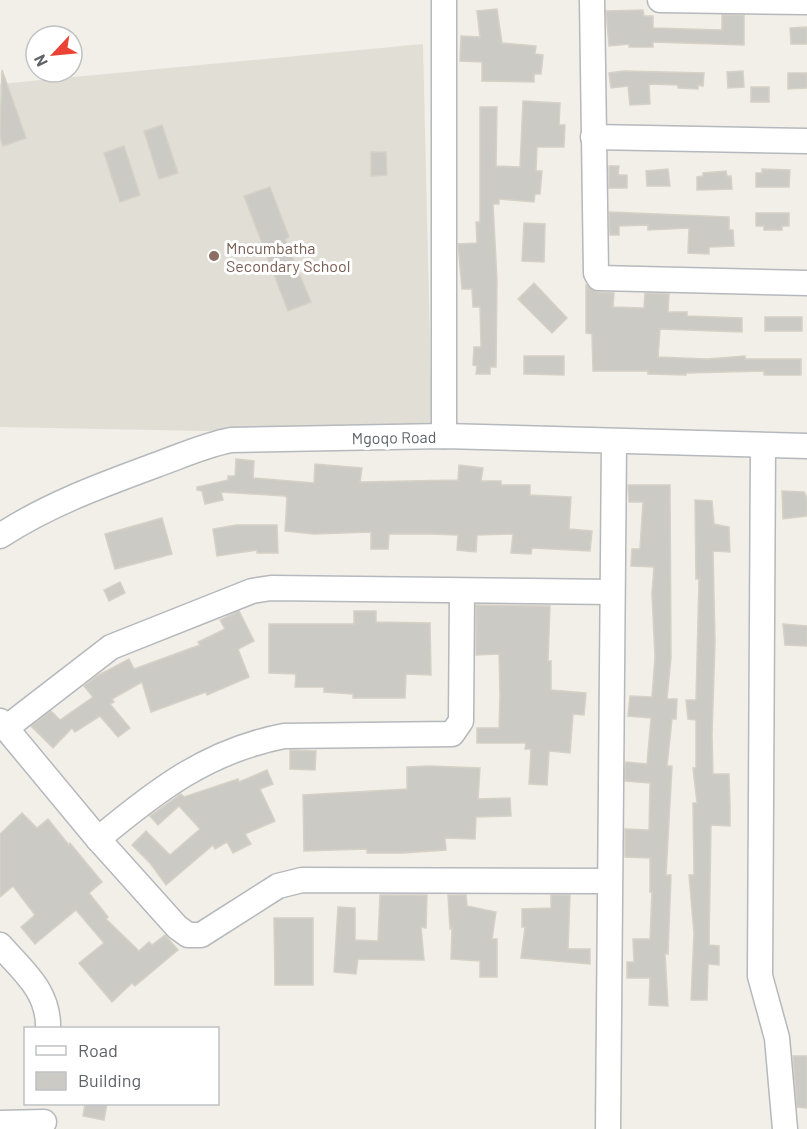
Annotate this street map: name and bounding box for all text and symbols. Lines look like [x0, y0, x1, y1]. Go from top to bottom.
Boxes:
north arrow [24, 24, 84, 84]
text: N [29, 52, 51, 70]
place label: Mncumbatha Secondary School [226, 238, 350, 275]
marker: Mncumbatha Secondary School [207, 249, 221, 263]
street label: Mgoqo Road [351, 427, 437, 447]
legend [24, 1027, 219, 1105]
text: Road [78, 1039, 118, 1061]
text: Building [78, 1069, 141, 1091]

